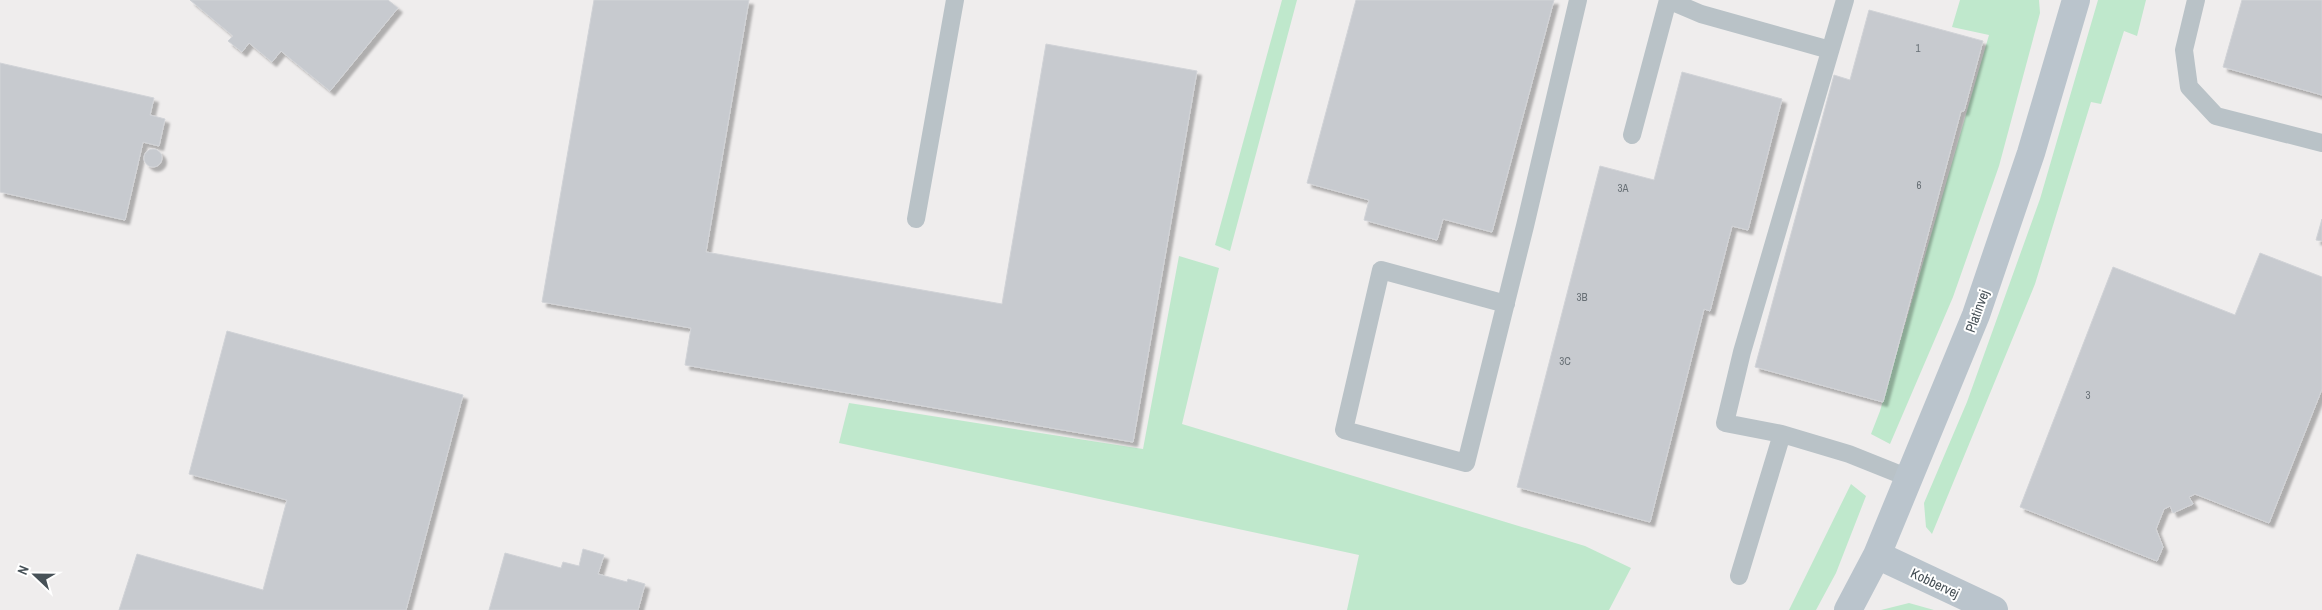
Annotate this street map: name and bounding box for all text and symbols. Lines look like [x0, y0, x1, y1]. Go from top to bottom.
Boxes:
house number: 1 [1915, 41, 1921, 55]
house number: 6 [1916, 178, 1922, 192]
house number: 3A [1617, 181, 1629, 195]
street label: Platinvej [1961, 287, 1993, 335]
house number: 3B [1576, 290, 1588, 304]
house number: 3C [1559, 354, 1571, 368]
house number: 3 [2085, 388, 2091, 402]
north arrow [10, 550, 60, 600]
text: N [13, 563, 33, 577]
street label: Kobbervej [1908, 564, 1962, 602]

